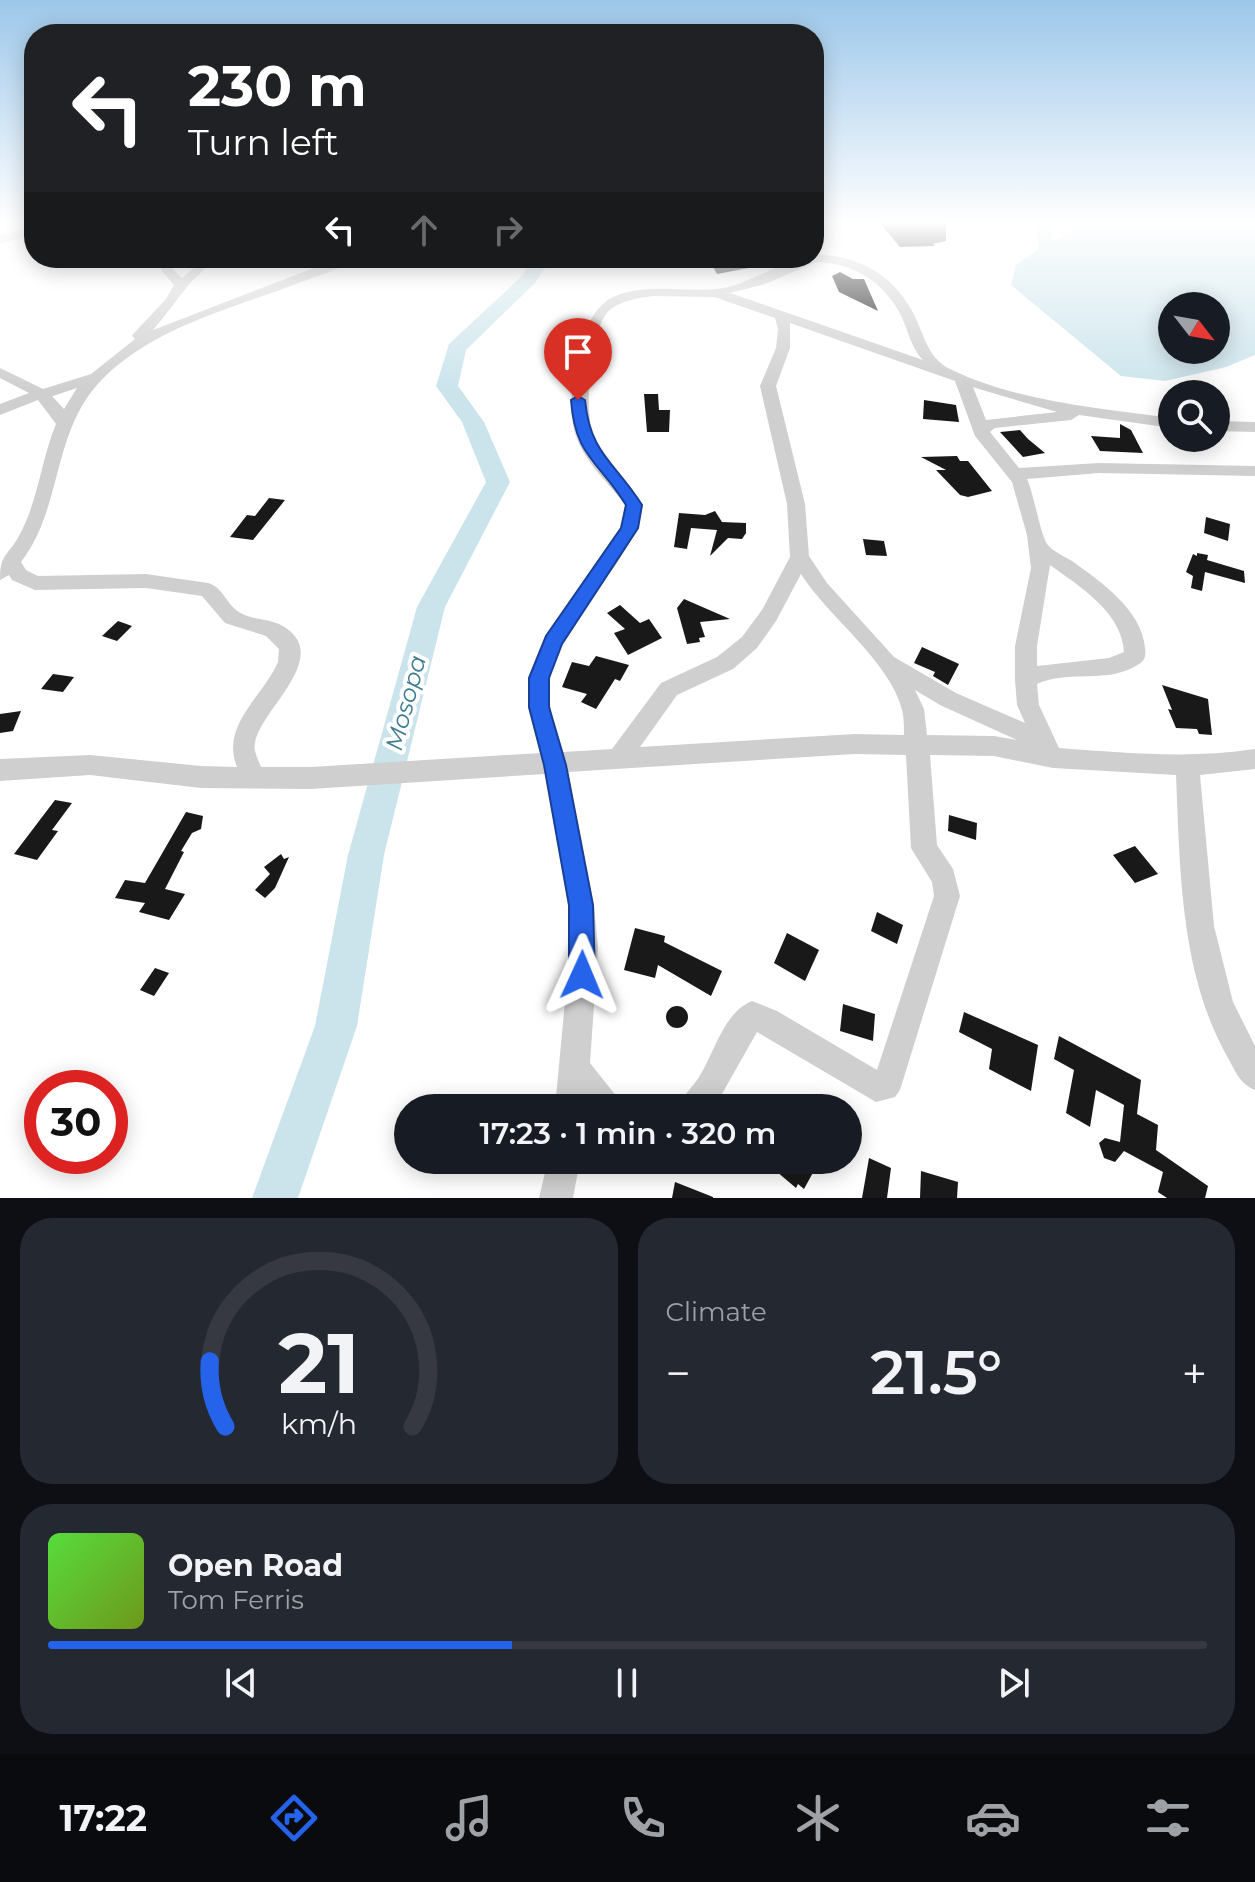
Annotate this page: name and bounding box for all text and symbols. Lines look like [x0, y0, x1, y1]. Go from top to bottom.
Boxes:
text: 230 m [188, 52, 367, 120]
icon: left [56, 56, 160, 160]
text: Turn left [188, 120, 339, 164]
icon: left [318, 208, 362, 252]
icon: ahead [402, 208, 446, 252]
icon: right [486, 208, 530, 252]
north arrow [1158, 292, 1230, 364]
map controls [1158, 292, 1230, 452]
pin [544, 318, 612, 400]
icon: arrive [556, 330, 600, 374]
button: search [1158, 380, 1230, 452]
water label: Mosopa [379, 652, 432, 754]
position arrow [540, 933, 624, 1017]
speed limit sign: 30 [24, 1070, 128, 1174]
text: 17:23 · 1 min · 320 m [480, 1115, 776, 1152]
text: Climate [666, 1296, 767, 1328]
text: 21 [278, 1312, 360, 1414]
text: 21.5° [870, 1336, 1002, 1409]
text: − [666, 1346, 691, 1400]
text: + [1182, 1346, 1207, 1400]
text: km/h [281, 1406, 357, 1441]
text: Open Road [168, 1547, 343, 1584]
text: Tom Ferris [168, 1584, 304, 1616]
icon: previous [219, 1661, 263, 1705]
icon: pause [605, 1661, 649, 1705]
icon: next [992, 1661, 1036, 1705]
icon: directions [266, 1790, 322, 1846]
icon: music [441, 1790, 497, 1846]
icon: phone [615, 1790, 671, 1846]
icon: climate [790, 1790, 846, 1846]
icon: car [965, 1790, 1021, 1846]
icon: filters [1140, 1790, 1196, 1846]
text: 17:22 [59, 1796, 147, 1840]

